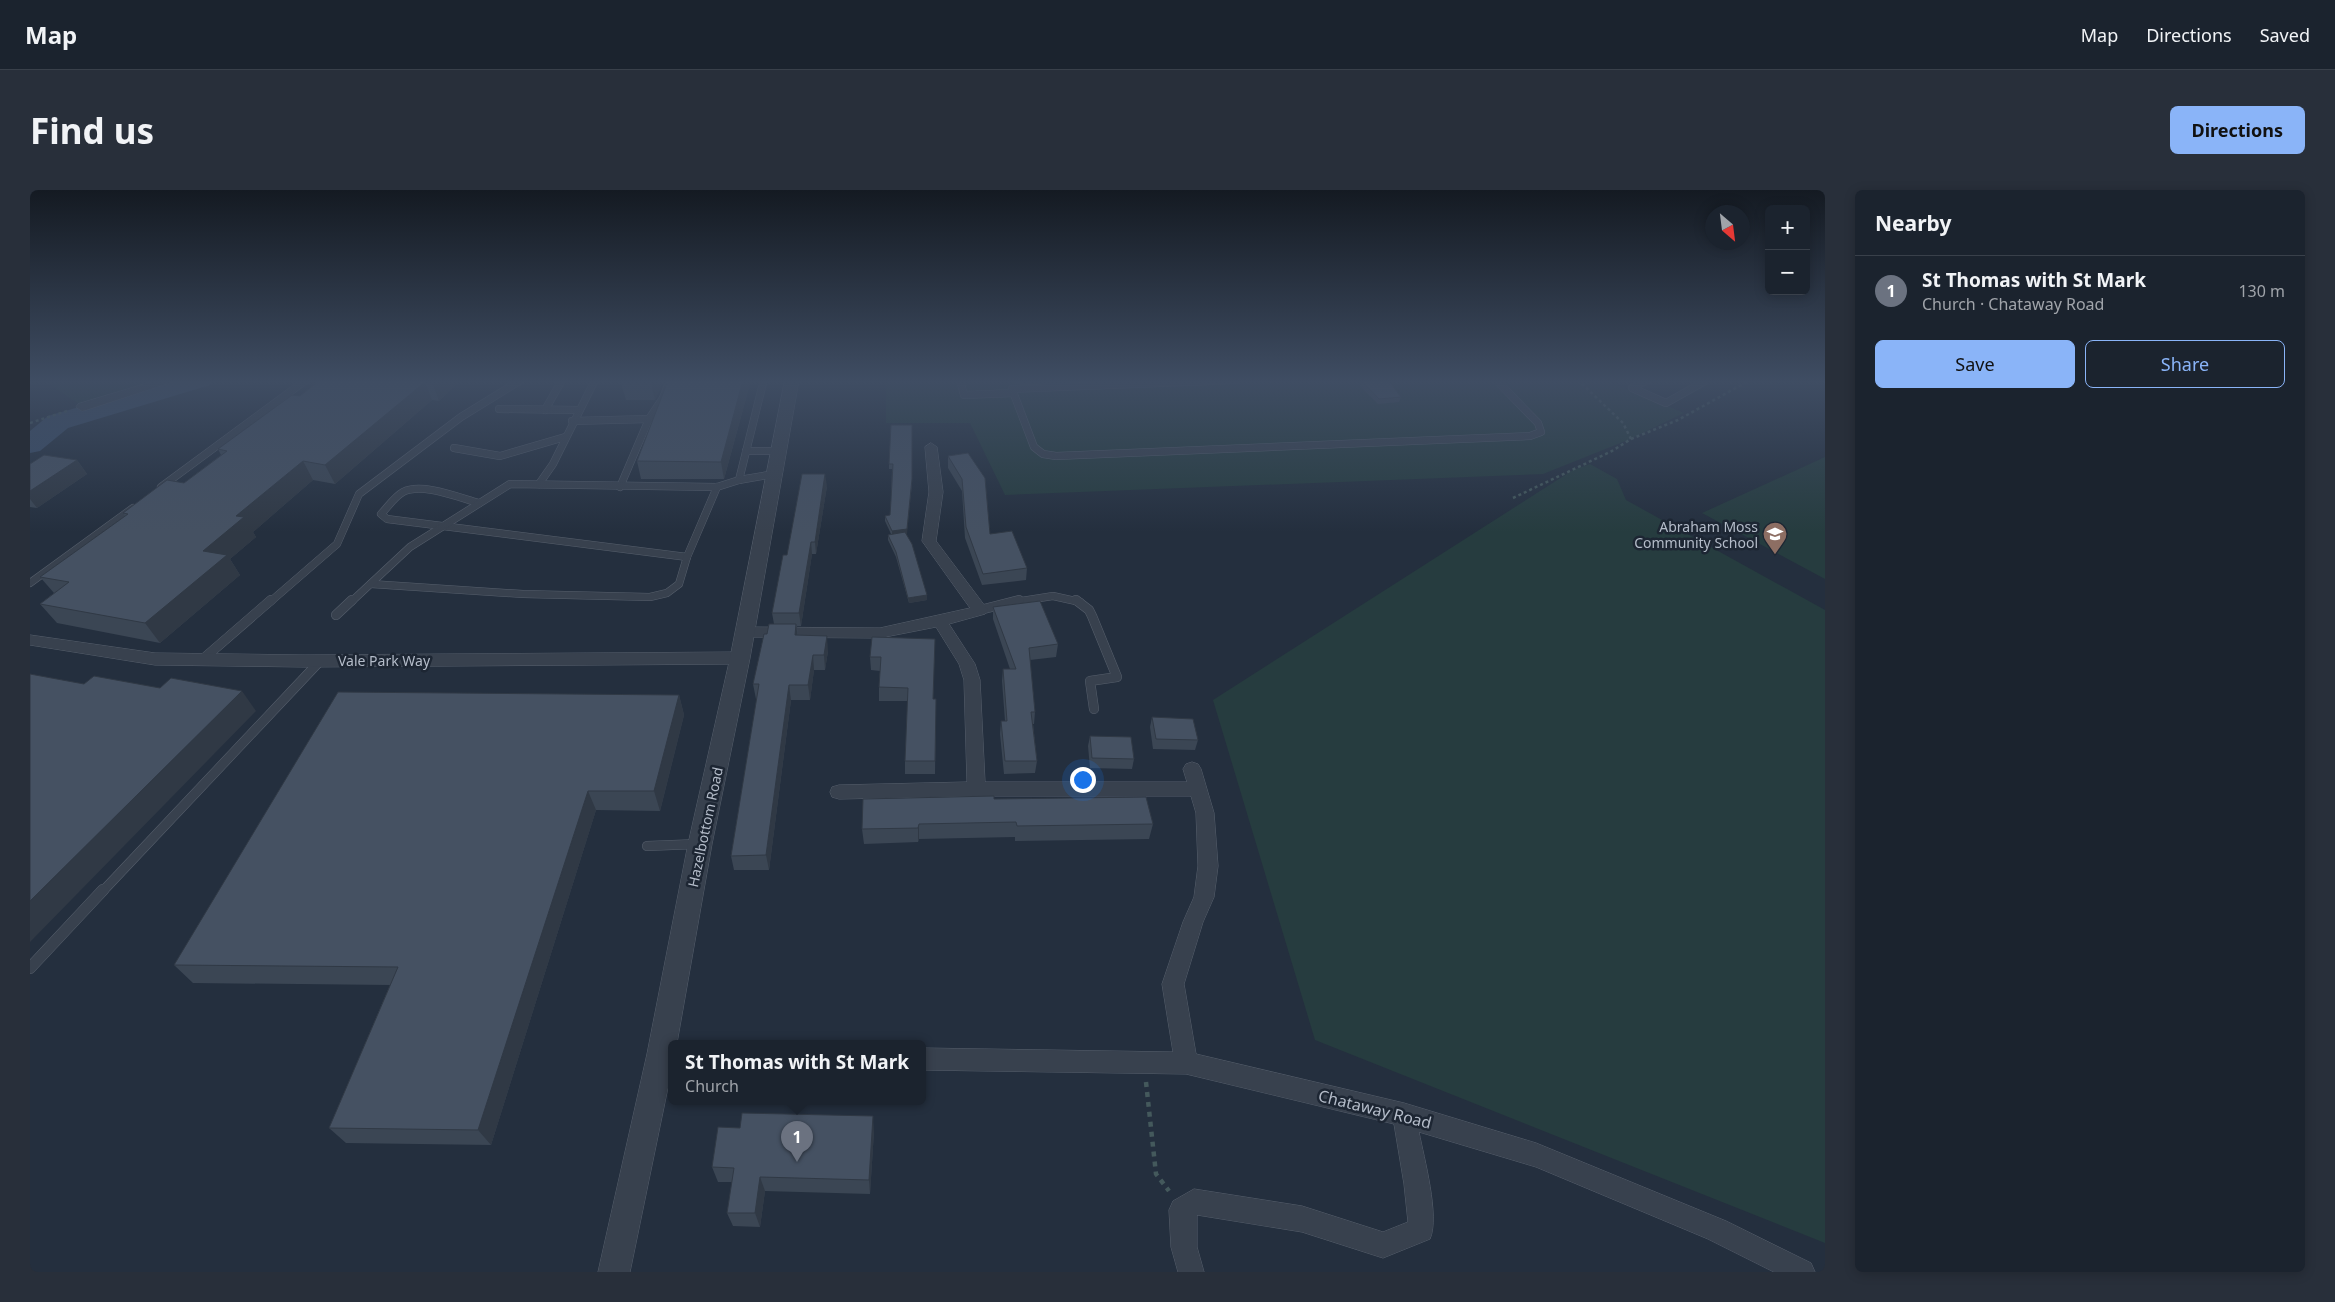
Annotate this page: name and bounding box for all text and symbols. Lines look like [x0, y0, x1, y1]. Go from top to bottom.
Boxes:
text: Map [25, 18, 77, 51]
text: Map [2081, 23, 2118, 47]
text: Directions [2146, 23, 2232, 47]
text: Saved [2260, 23, 2310, 47]
button: Directions [2170, 106, 2305, 154]
text: Find us [30, 107, 154, 154]
north arrow [1705, 205, 1750, 250]
map controls [1765, 205, 1810, 295]
button: + [1765, 205, 1810, 250]
text: Nearby [1875, 209, 1951, 237]
button: − [1765, 250, 1810, 295]
text: St Thomas with St Mark [1922, 267, 2146, 293]
text: 1 [1886, 280, 1896, 302]
text: 130 m [2238, 280, 2285, 302]
text: Church · Chataway Road [1922, 293, 2104, 315]
button: Save [1875, 340, 2075, 388]
button: Share [2085, 340, 2285, 388]
place label: Abraham Moss Community School [1634, 517, 1758, 552]
school or university icon: Abraham Moss Community School [1762, 521, 1788, 555]
street label: Vale Park Way [338, 651, 431, 670]
street label: Hazelbottom Road [683, 765, 727, 889]
your location [1070, 767, 1096, 793]
popup [668, 1040, 926, 1105]
text: St Thomas with St Mark [685, 1049, 909, 1075]
text: Church [685, 1075, 739, 1097]
street label: Chataway Road [1316, 1084, 1434, 1134]
pin: 1 [781, 1121, 813, 1162]

